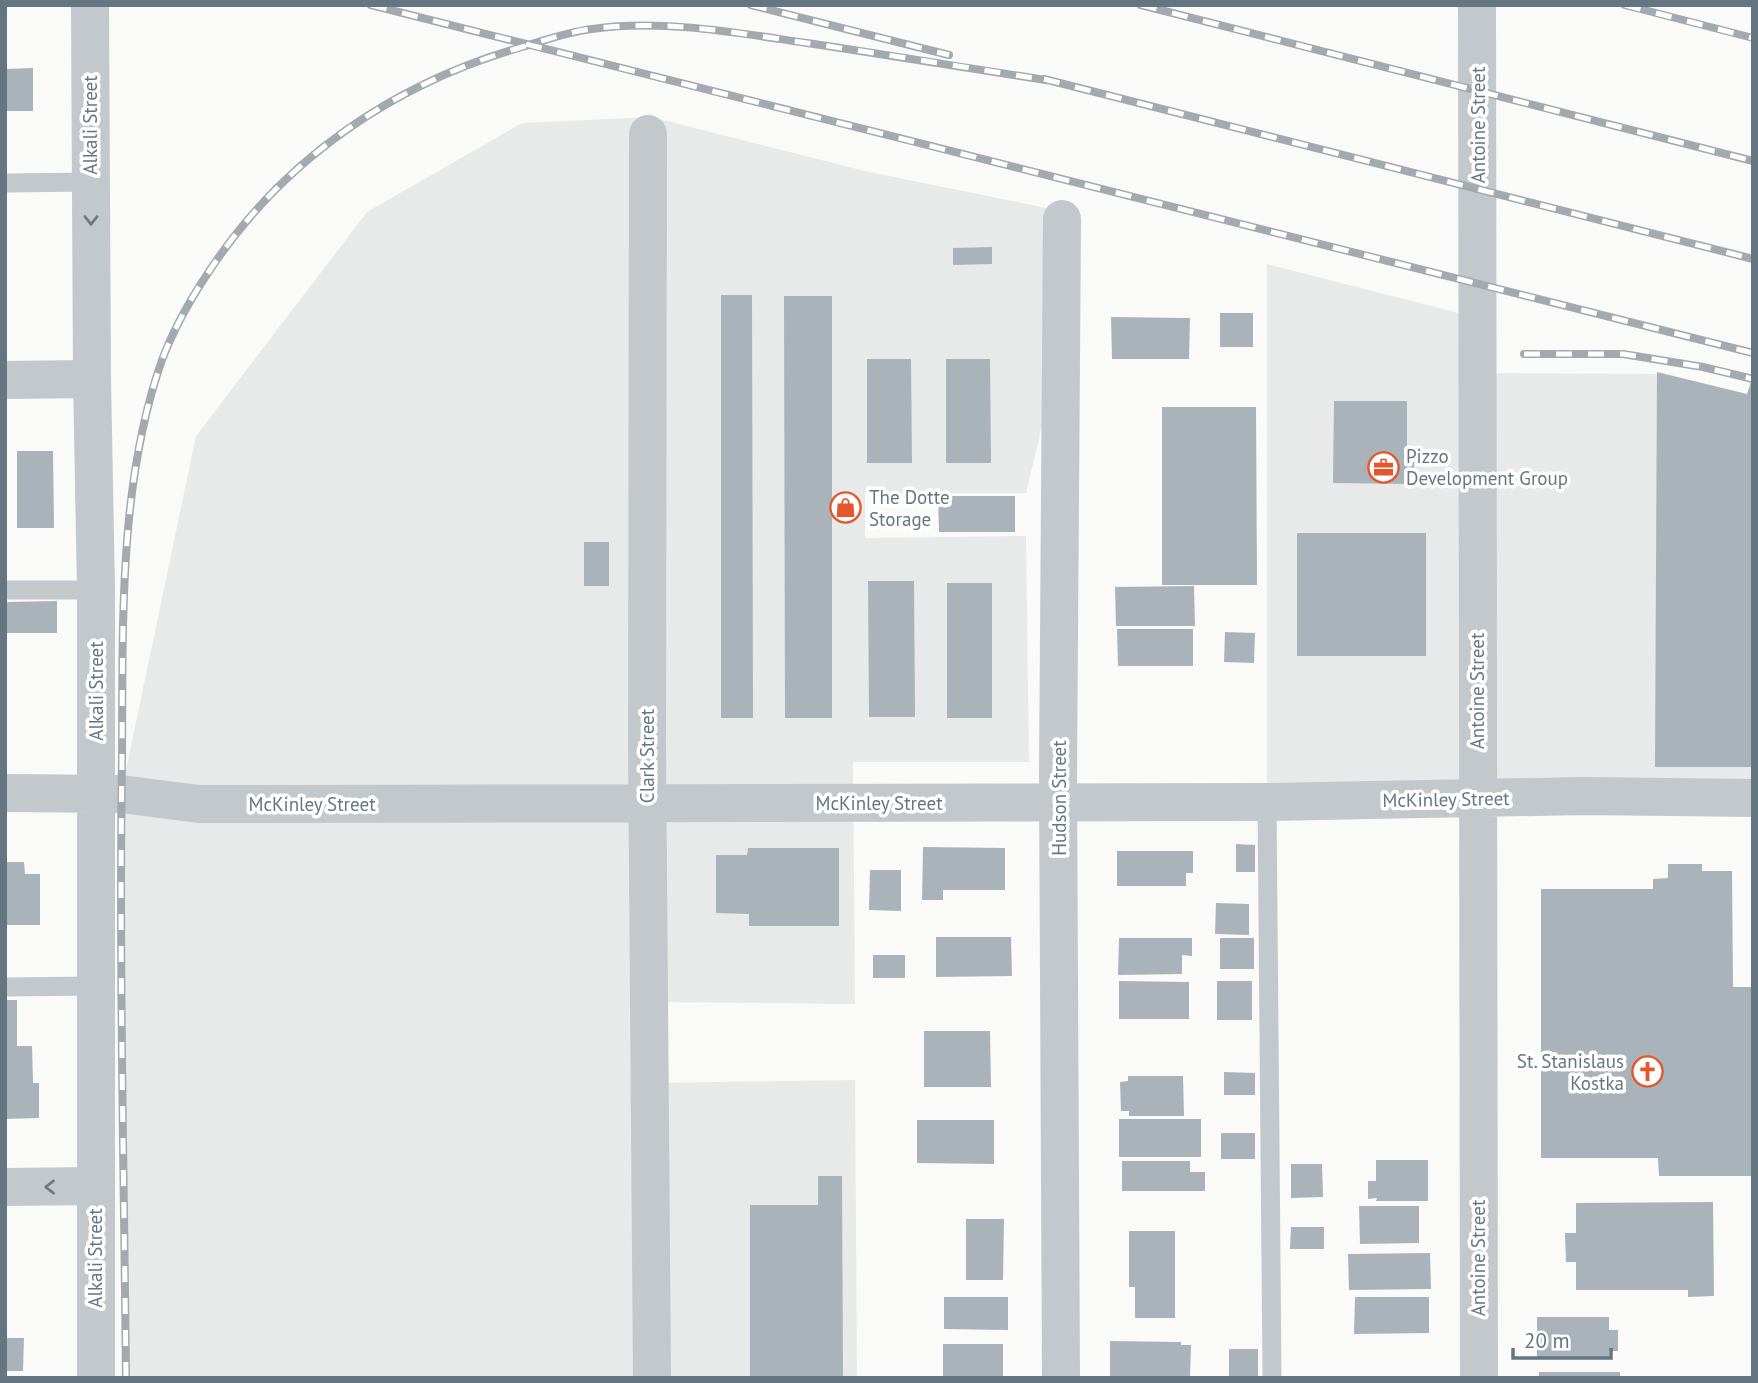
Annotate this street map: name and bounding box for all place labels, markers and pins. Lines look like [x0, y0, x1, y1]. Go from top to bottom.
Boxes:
place label: Pizzo Development Group [1406, 444, 1568, 490]
office icon: Pizzo Development Group [1366, 450, 1400, 484]
place label: The Dotte Storage [869, 485, 950, 531]
shop icon: The Dotte Storage [829, 491, 863, 525]
place label: St. Stanislaus Kostka [1517, 1049, 1624, 1095]
church icon: St. Stanislaus Kostka [1630, 1055, 1664, 1089]

